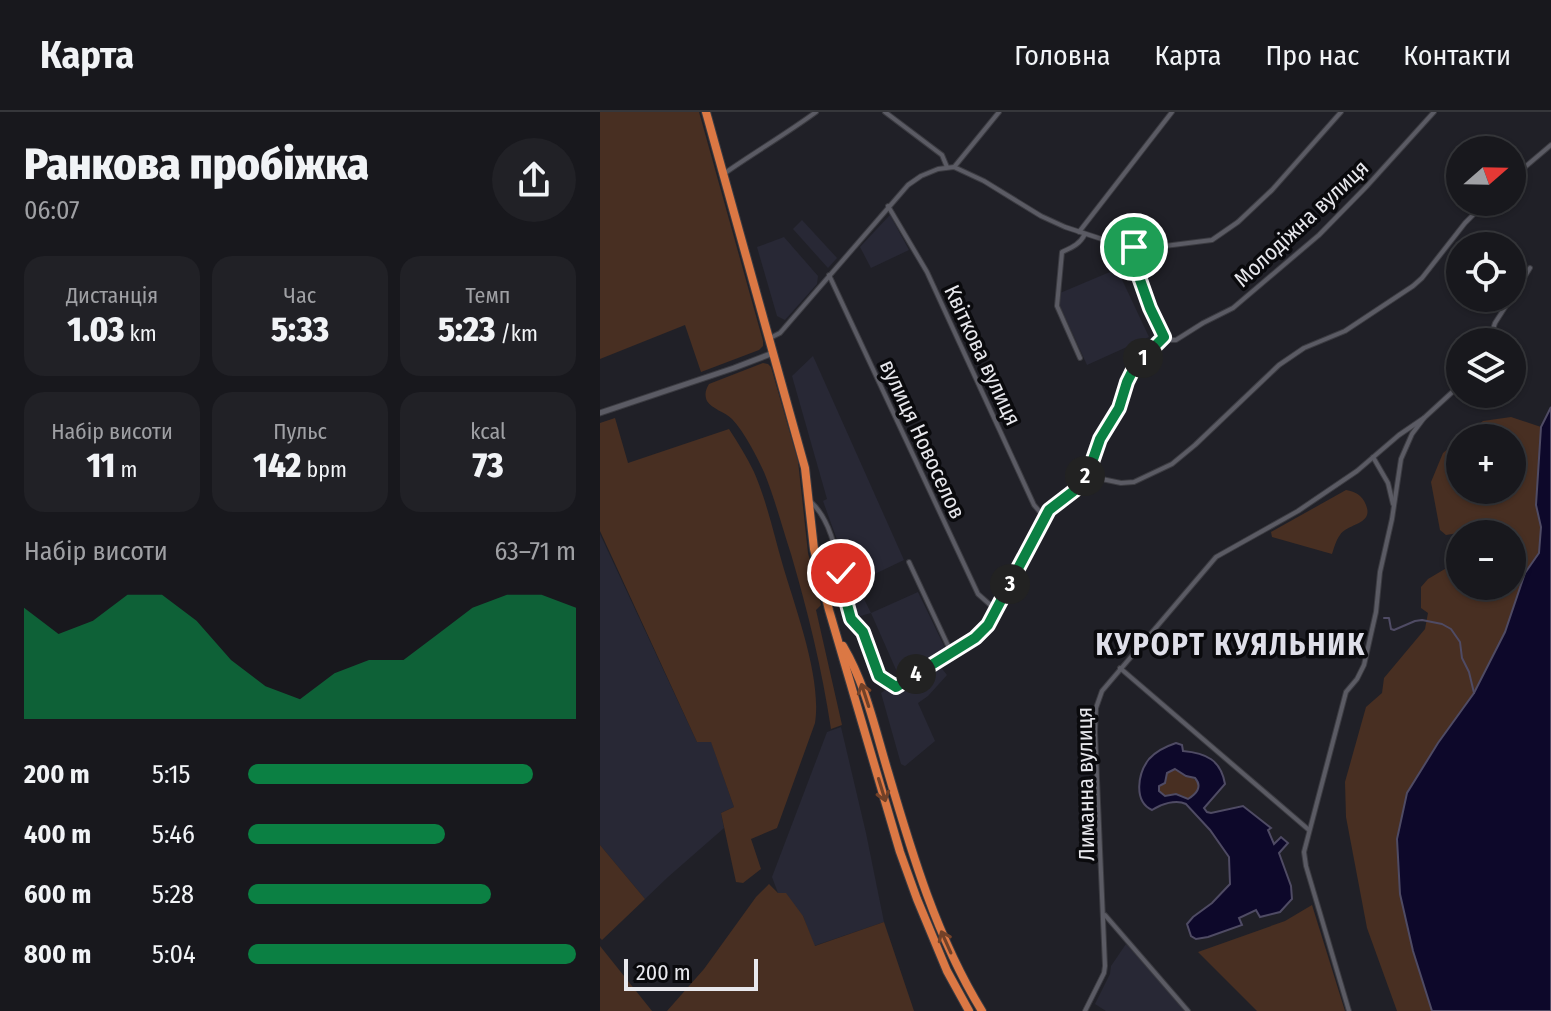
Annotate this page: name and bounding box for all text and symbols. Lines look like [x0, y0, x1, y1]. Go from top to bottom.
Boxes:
text: Карта [40, 32, 134, 78]
text: Головна [1014, 39, 1111, 72]
text: Карта [1155, 39, 1221, 72]
text: Про нас [1265, 39, 1359, 72]
text: Контакти [1403, 39, 1511, 72]
north arrow [1446, 136, 1526, 216]
map controls [1446, 136, 1526, 600]
text: Ранкова пробіжка [24, 138, 369, 191]
button: share [492, 138, 576, 222]
street label: Молодіжна вулиця [1228, 154, 1374, 293]
text: 06:07 [24, 195, 80, 226]
pin [1100, 213, 1168, 281]
icon: arrive [1112, 225, 1156, 269]
button: locate [1446, 232, 1526, 312]
street label: Квіткова вулиця [938, 281, 1027, 430]
text: Дистанція [66, 282, 158, 309]
text: Час [284, 282, 316, 309]
text: Темп [466, 282, 510, 309]
text: 1.03 [67, 309, 124, 350]
text: 5:33 [271, 309, 329, 350]
text: 5:23 [438, 309, 495, 350]
text: km [124, 320, 157, 347]
text: /km [495, 320, 538, 347]
button: layers [1446, 328, 1526, 408]
pin: 1 [1123, 338, 1163, 378]
text: 1 [1138, 344, 1148, 371]
street label: вулиця Новоселов [874, 355, 971, 523]
text: Набір висоти [51, 418, 173, 445]
text: Пульс [273, 418, 327, 445]
text: kcal [470, 418, 506, 445]
button: + [1446, 424, 1526, 504]
text: 11 [87, 445, 115, 486]
text: 142 [253, 445, 301, 486]
text: 73 [472, 445, 504, 486]
text: m [115, 456, 137, 483]
text: bpm [301, 456, 347, 483]
pin: 2 [1065, 456, 1105, 496]
text: 2 [1080, 462, 1090, 489]
button: − [1446, 520, 1526, 600]
text: Набір висоти [24, 536, 168, 567]
text: 63–71 m [494, 536, 576, 567]
pin [807, 539, 875, 607]
icon: check [819, 551, 863, 595]
pin: 3 [990, 564, 1030, 604]
text: 3 [1005, 570, 1015, 597]
district label: КУРОРТ КУЯЛЬНИК [1096, 627, 1367, 663]
pin: 4 [896, 654, 936, 694]
text: 4 [910, 660, 922, 687]
one-way arrow [857, 683, 872, 708]
street label: Лиманна вулиця [1071, 707, 1100, 861]
text: 200 m [24, 759, 90, 790]
text: 5:15 [152, 759, 190, 790]
one-way arrow [875, 777, 890, 803]
text: 400 m [24, 819, 91, 850]
text: 5:46 [152, 819, 195, 850]
text: 600 m [24, 879, 91, 910]
text: 5:28 [152, 879, 194, 910]
one-way arrow [938, 930, 953, 954]
text: 800 m [24, 939, 91, 970]
text: 5:04 [152, 939, 196, 970]
scale bar [624, 955, 758, 991]
text: 200 m [636, 959, 691, 986]

